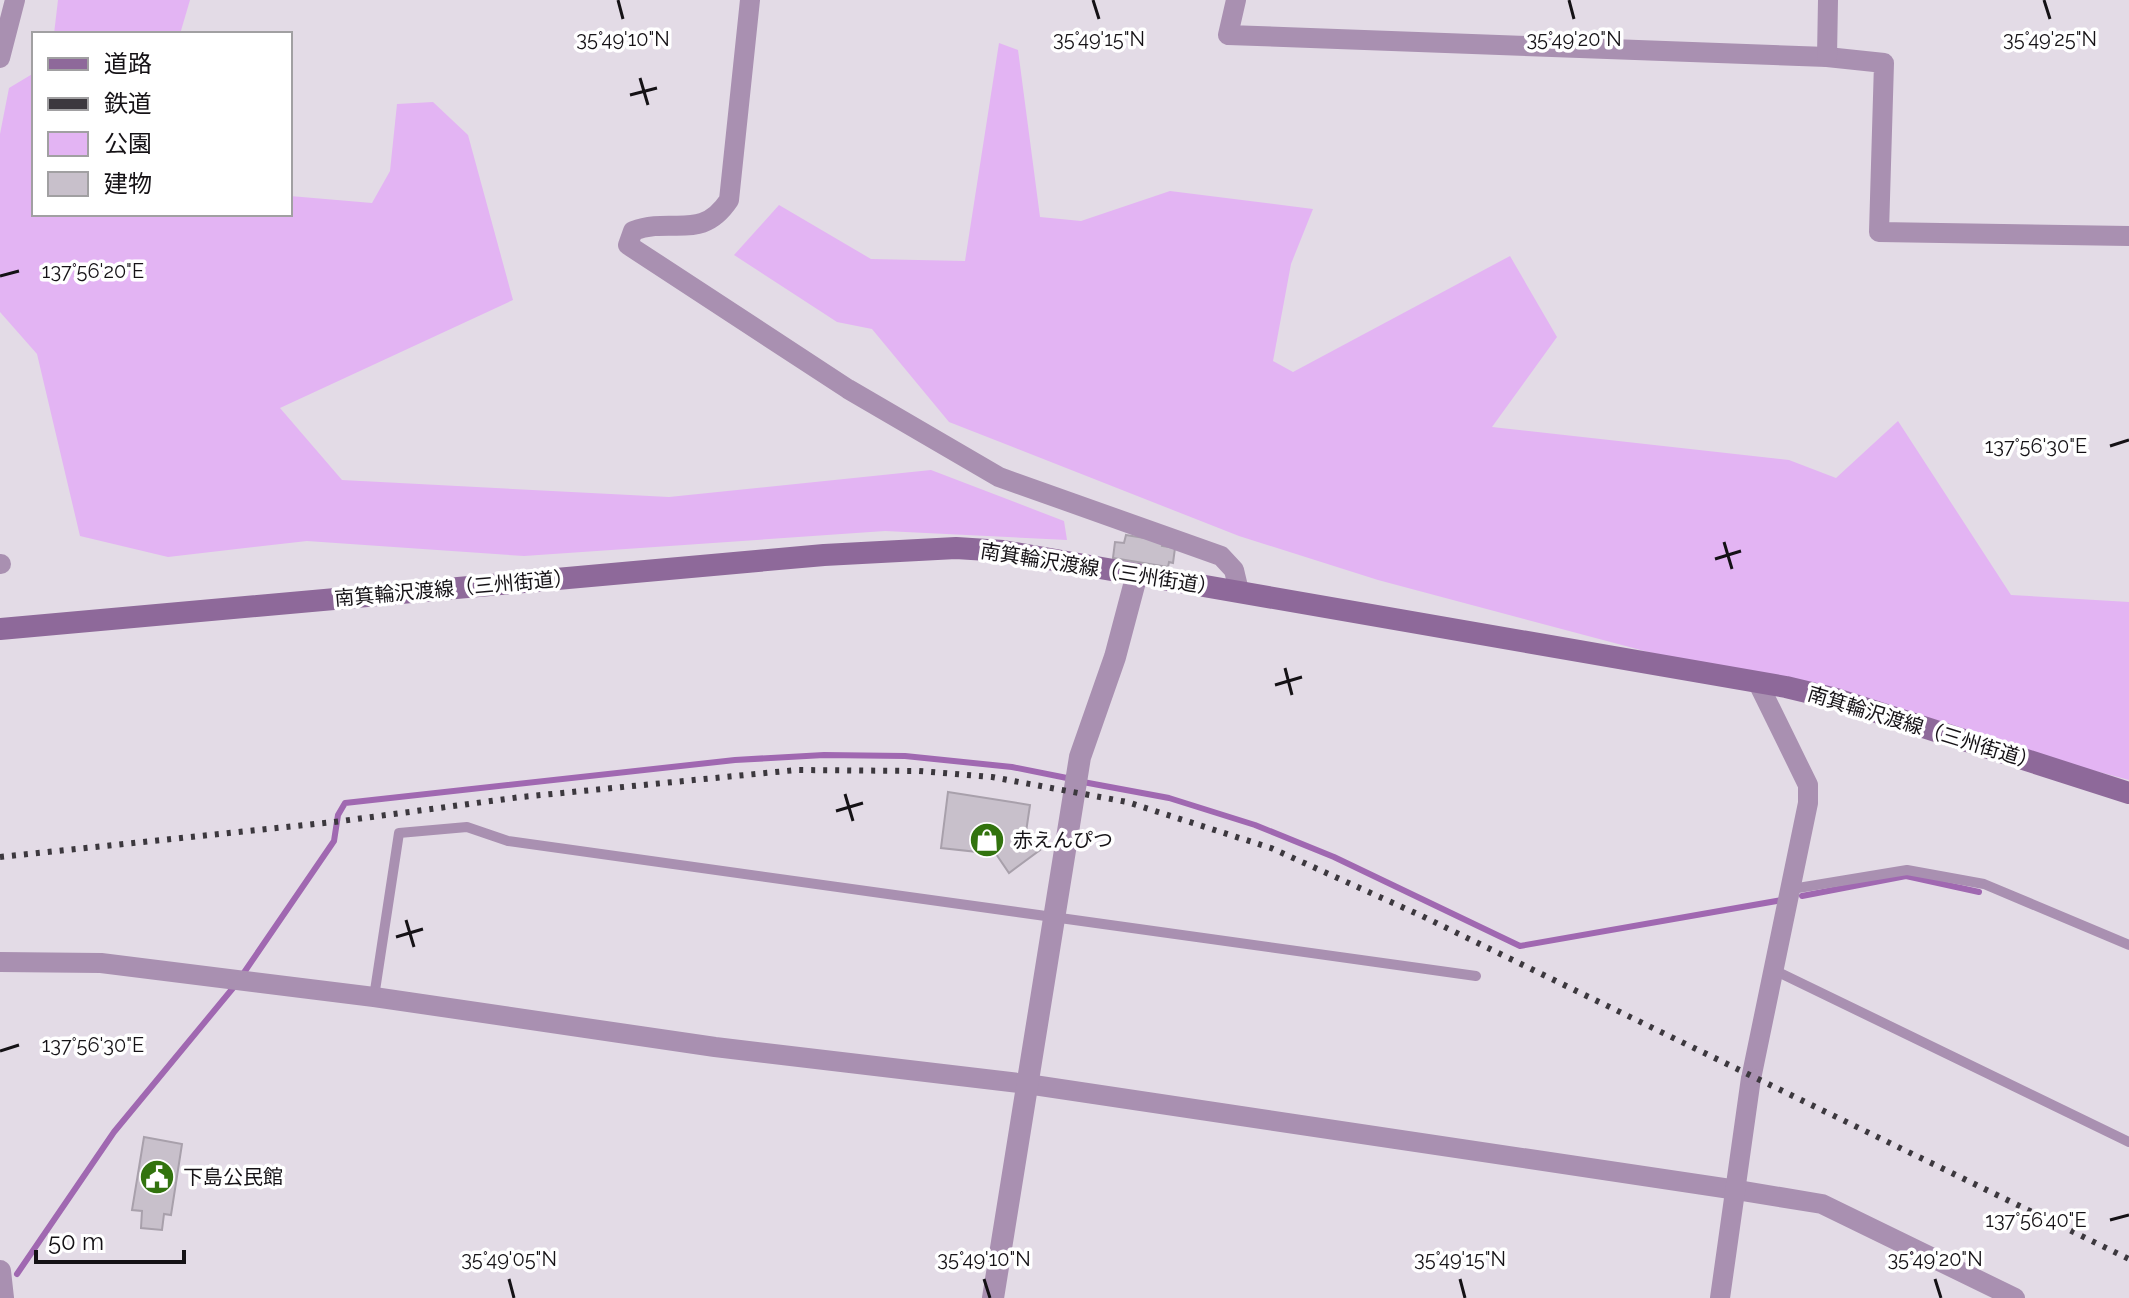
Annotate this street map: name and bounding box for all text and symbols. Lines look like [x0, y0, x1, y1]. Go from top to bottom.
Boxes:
text: 35°49'10"N [576, 27, 670, 51]
text: 35°49'15"N [1053, 27, 1145, 51]
text: 35°49'20"N [1526, 27, 1622, 51]
text: 35°49'25"N [2003, 27, 2097, 51]
legend [32, 32, 292, 216]
text: 道路 [104, 49, 152, 78]
text: 鉄道 [104, 89, 152, 118]
text: 公園 [104, 129, 152, 158]
text: 建物 [104, 169, 152, 198]
text: 137°56'20"E [42, 259, 144, 283]
text: 137°56'30"E [1985, 434, 2087, 458]
street label: 南箕輪沢渡線（三州街道） [979, 538, 1219, 600]
street label: 南箕輪沢渡線（三州街道） [333, 566, 575, 610]
street label: 南箕輪沢渡線（三州街道） [1805, 681, 2041, 775]
shop icon: 赤えんぴつ [968, 821, 1006, 859]
place label: 赤えんぴつ [1013, 828, 1113, 852]
text: 137°56'30"E [42, 1033, 144, 1057]
public building icon: 下島公民館 [138, 1158, 176, 1196]
place label: 下島公民館 [183, 1165, 283, 1189]
text: 137°56'40"E [1985, 1208, 2087, 1232]
scale bar [36, 1214, 184, 1264]
text: 50 m [48, 1227, 104, 1256]
text: 35°49'05"N [461, 1247, 557, 1271]
text: 35°49'10"N [937, 1247, 1031, 1271]
text: 35°49'15"N [1414, 1247, 1506, 1271]
text: 35°49'20"N [1887, 1247, 1983, 1271]

